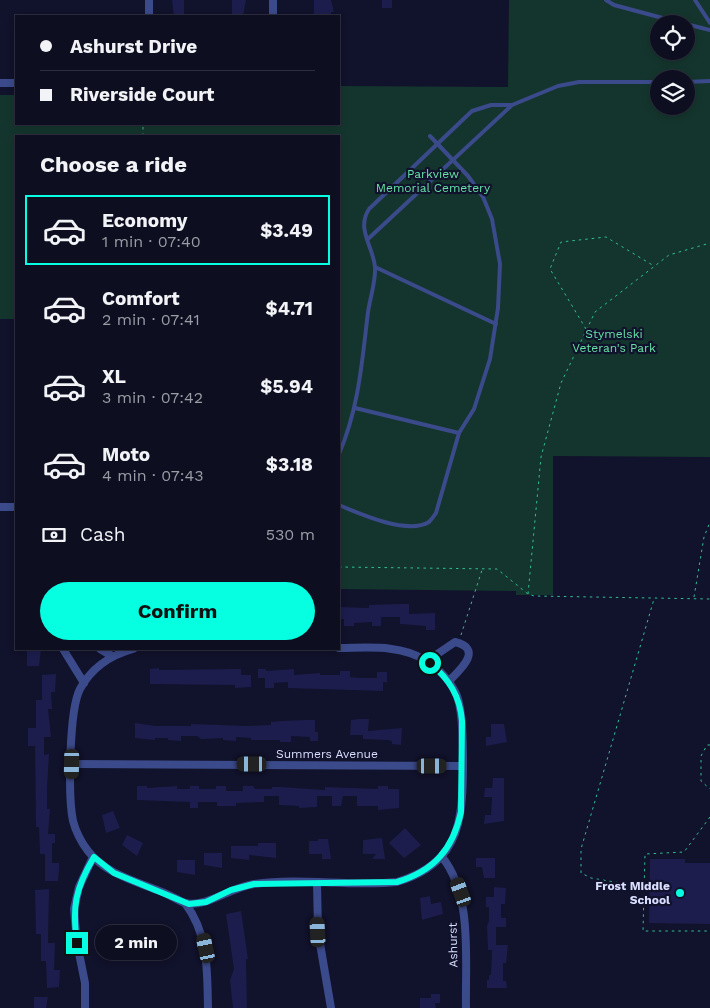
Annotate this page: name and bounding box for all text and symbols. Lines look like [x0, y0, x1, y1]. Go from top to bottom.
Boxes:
map controls [650, 15, 695, 115]
button: locate [650, 15, 695, 60]
text: Ashurst Drive [70, 35, 197, 58]
button: layers [650, 70, 695, 115]
text: Riverside Court [70, 83, 214, 106]
text: Choose a ride [40, 152, 187, 177]
park label: Parkview Memorial Cemetery [376, 167, 491, 195]
icon: car [42, 208, 87, 253]
text: Economy [102, 209, 187, 232]
text: $3.49 [260, 219, 313, 242]
text: 1 min · 07:40 [102, 232, 201, 251]
icon: car [42, 286, 87, 331]
text: Comfort [102, 287, 180, 310]
text: $4.71 [266, 297, 313, 320]
text: 2 min · 07:41 [102, 310, 200, 329]
park label: Stymelski Veteran's Park [572, 327, 656, 355]
icon: car [42, 364, 87, 409]
text: XL [102, 365, 126, 388]
text: $5.94 [260, 375, 313, 398]
text: 3 min · 07:42 [102, 388, 203, 407]
icon: car [42, 442, 87, 487]
text: Moto [102, 443, 150, 466]
text: $3.18 [266, 453, 313, 476]
text: 4 min · 07:43 [102, 466, 204, 485]
icon: cash [40, 521, 68, 549]
text: Cash [80, 523, 126, 546]
text: 530 m [266, 525, 315, 544]
button: Confirm [40, 582, 315, 640]
route start [419, 652, 441, 674]
street label: Summers Avenue [276, 747, 378, 761]
car [64, 749, 79, 779]
car [237, 757, 267, 772]
car [417, 759, 447, 774]
car [448, 875, 473, 909]
place label: Frost Middle School [595, 879, 670, 907]
marker: Frost Middle School [674, 887, 686, 899]
car [309, 917, 326, 947]
street label: Ashurst [446, 922, 460, 968]
callout: 2 min [94, 926, 177, 960]
route end [66, 932, 88, 954]
car [195, 932, 216, 964]
text: 2 min [114, 933, 158, 952]

